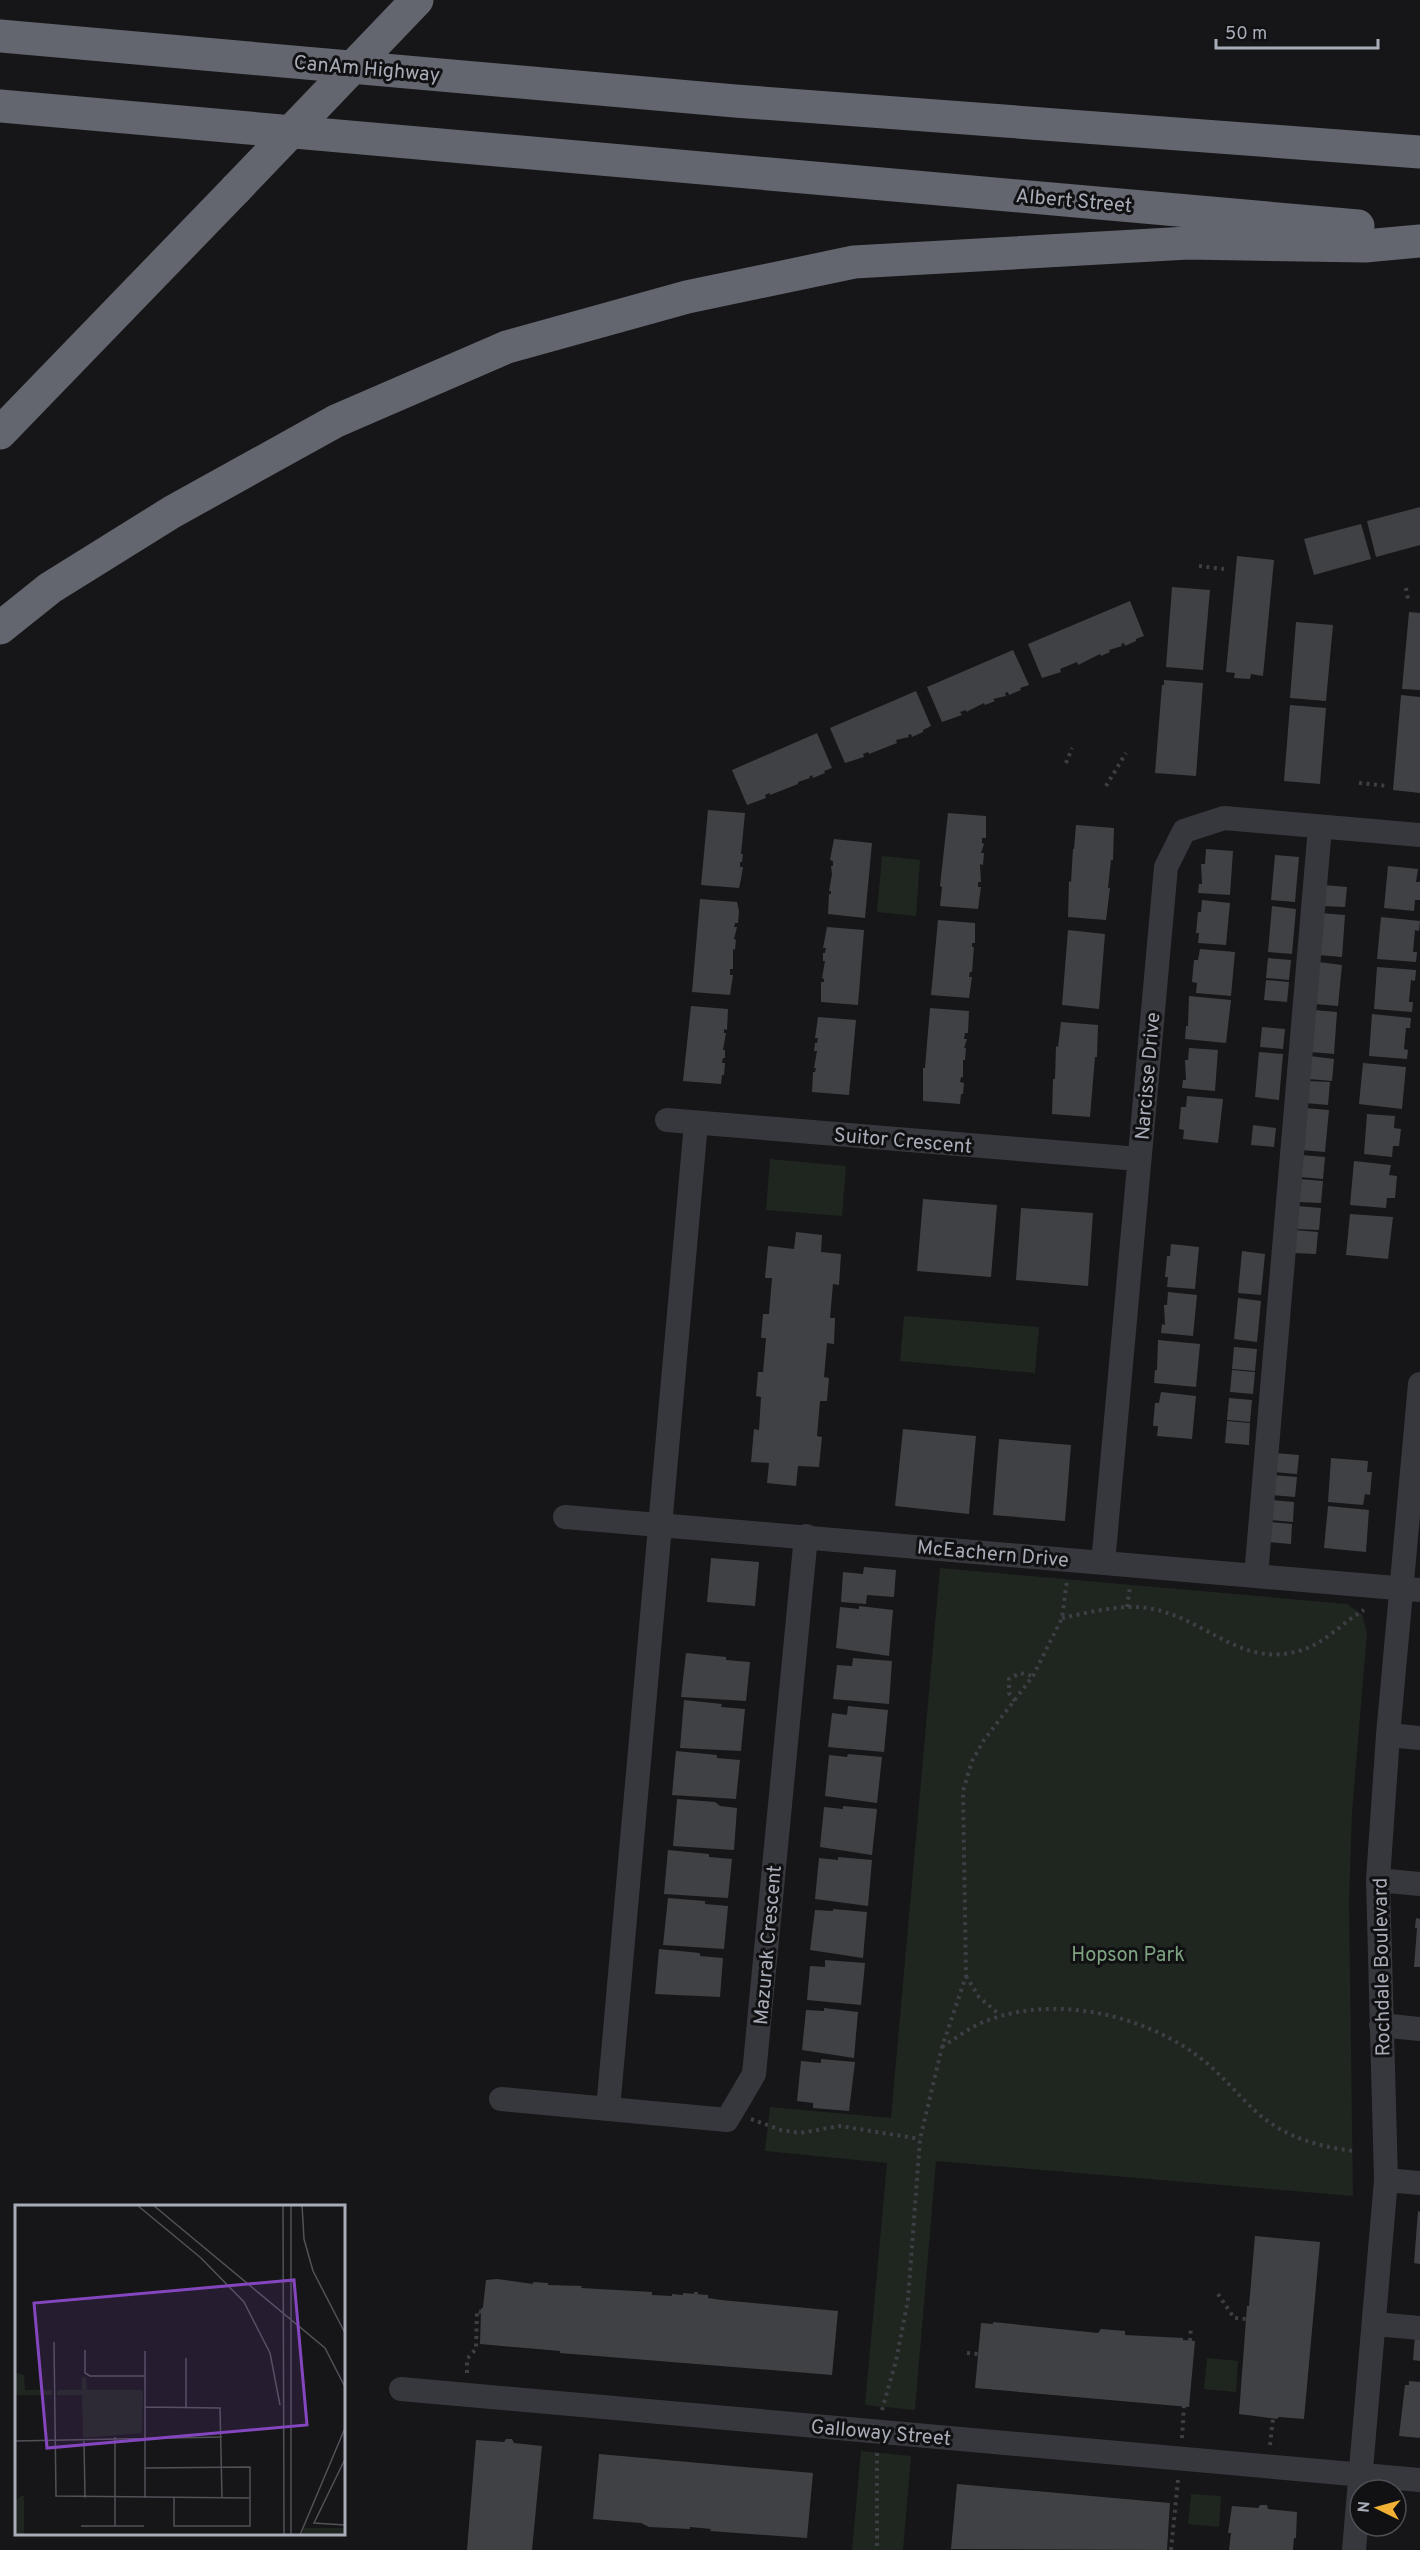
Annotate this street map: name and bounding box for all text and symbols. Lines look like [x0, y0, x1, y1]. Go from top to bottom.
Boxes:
scale bar [1216, 12, 1378, 50]
text: 50 m [1225, 23, 1267, 46]
street label: CanAm Highway [293, 51, 441, 89]
street label: Albert Street [1015, 184, 1133, 220]
street label: Narcisse Drive [1130, 1011, 1168, 1141]
street label: Suitor Crescent [833, 1123, 973, 1161]
street label: McEachern Drive [916, 1535, 1070, 1575]
street label: Mazurak Crescent [749, 1864, 789, 2026]
street label: Rochdale Boulevard [1368, 1877, 1398, 2057]
park label: Hopson Park [1071, 1943, 1185, 1969]
inset map [15, 2205, 345, 2535]
street label: Galloway Street [810, 2415, 952, 2453]
north arrow [1348, 2478, 1408, 2538]
text: N [1355, 2500, 1376, 2513]

